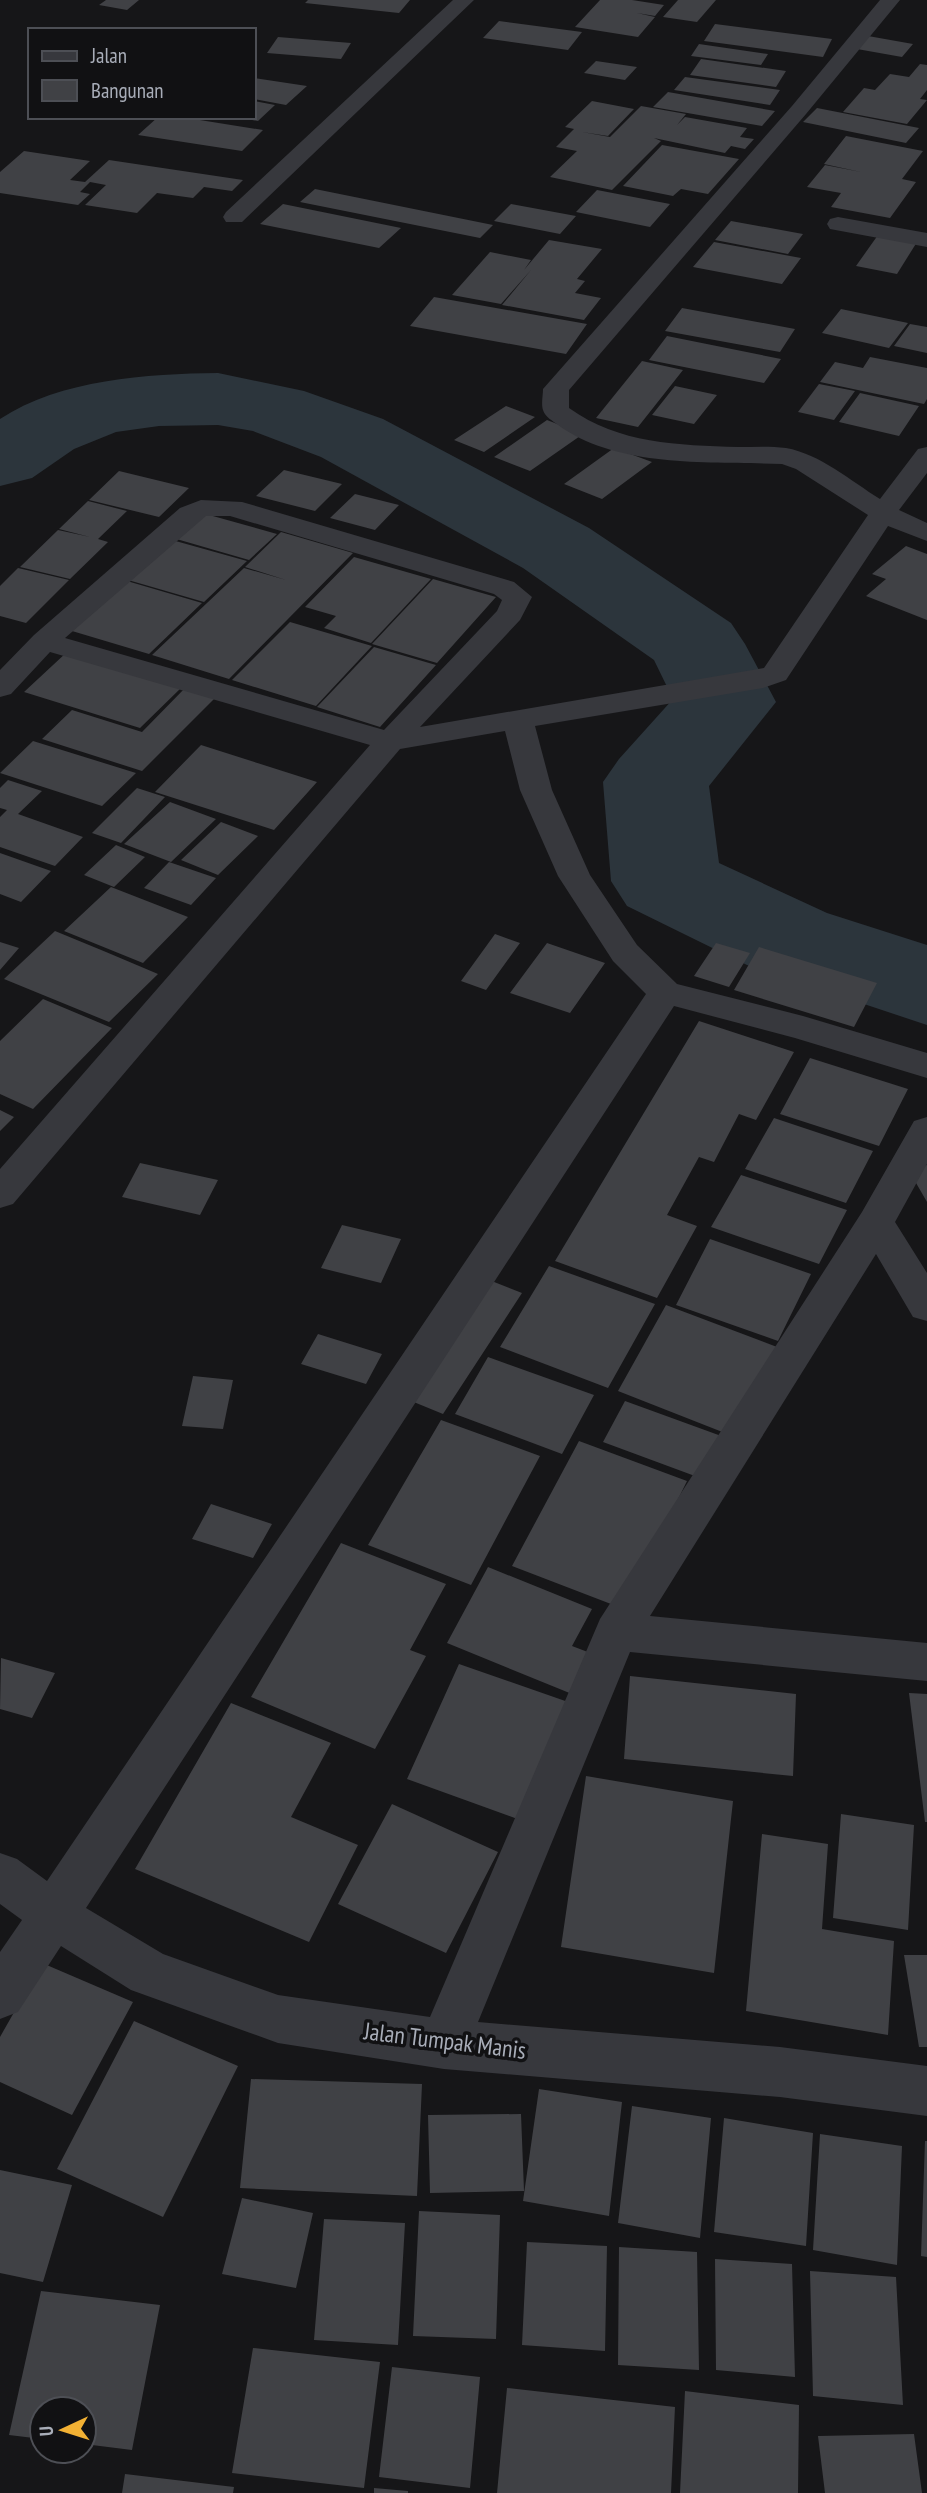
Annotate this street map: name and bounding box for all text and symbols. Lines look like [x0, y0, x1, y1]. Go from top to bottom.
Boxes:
legend [28, 28, 256, 119]
text: Jalan [90, 42, 127, 69]
text: Bangunan [91, 77, 164, 104]
street label: Jalan Tumpak Manis [361, 2015, 528, 2066]
north arrow [28, 2395, 98, 2465]
text: U [34, 2425, 58, 2437]

